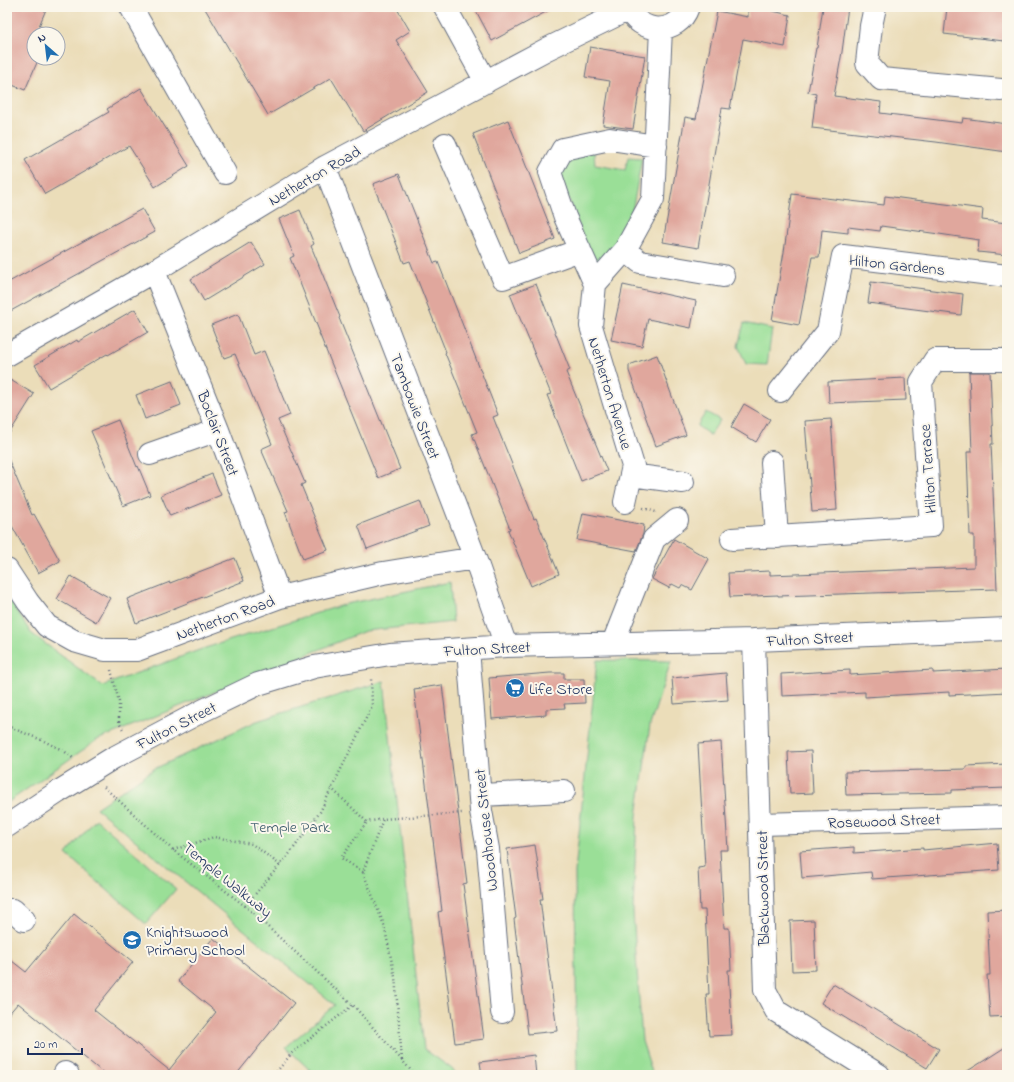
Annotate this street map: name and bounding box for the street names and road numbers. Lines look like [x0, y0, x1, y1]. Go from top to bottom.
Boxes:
street label: Netherton Road [264, 140, 366, 213]
street label: Hilton Gardens [848, 249, 946, 283]
street label: Netherton Avenue [581, 334, 638, 454]
street label: Tambowie Street [383, 350, 446, 464]
street label: Boclair Street [190, 387, 245, 480]
street label: Hilton Terrace [914, 422, 944, 514]
street label: Netherton Road [173, 590, 278, 648]
street label: Fulton Street [765, 626, 855, 654]
street label: Fulton Street [442, 636, 532, 664]
street label: Fulton Street [132, 696, 222, 758]
street label: Woodhouse Street [469, 767, 505, 892]
street label: Rosewood Street [827, 808, 941, 836]
street label: Blackwood Street [751, 829, 777, 947]
street label: Temple Walkway [177, 837, 277, 924]

